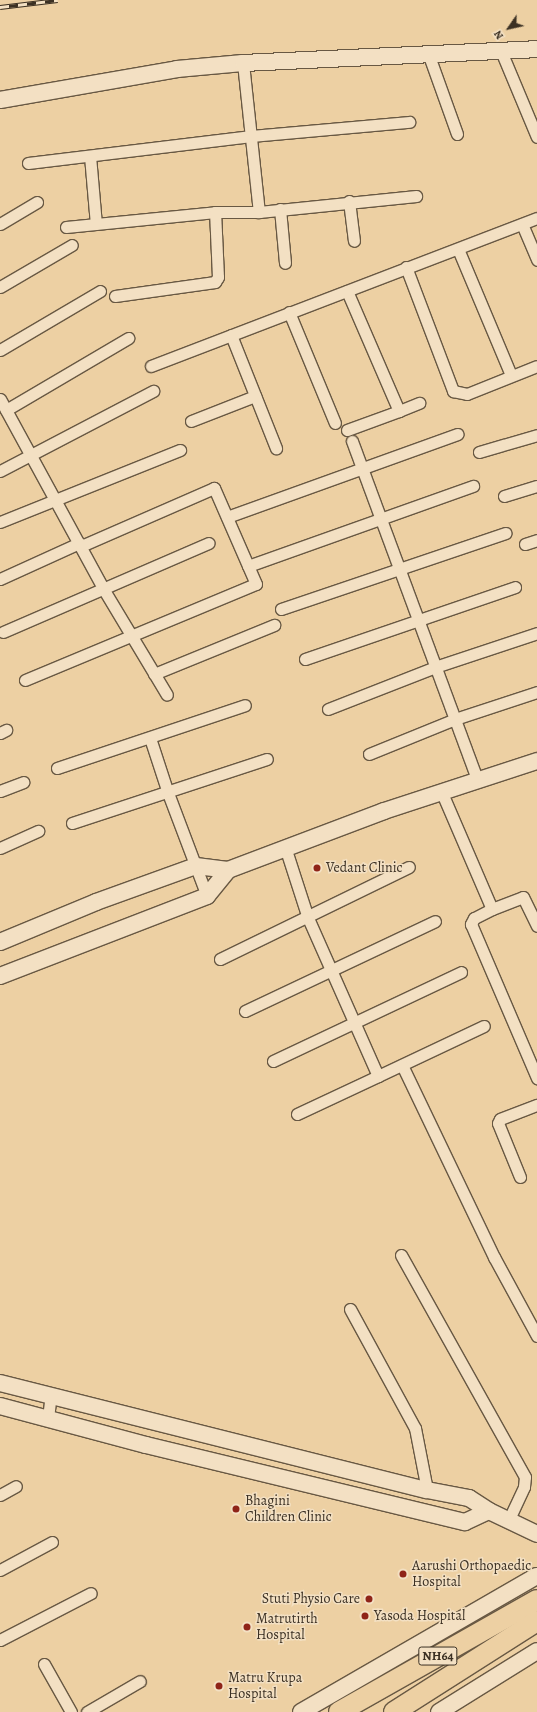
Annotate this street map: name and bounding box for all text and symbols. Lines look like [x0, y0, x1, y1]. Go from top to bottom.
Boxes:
north arrow [489, 8, 529, 48]
text: N [490, 27, 507, 43]
place label: Vedant Clinic [326, 860, 403, 876]
marker: Vedant Clinic [311, 862, 323, 874]
place label: Bhagini Children Clinic [245, 1493, 332, 1526]
marker: Bhagini Children Clinic [230, 1503, 242, 1515]
place label: Aarushi Orthopaedic Hospital [412, 1558, 531, 1590]
marker: Aarushi Orthopaedic Hospital [397, 1568, 409, 1580]
place label: Stuti Physio Care [262, 1591, 360, 1607]
marker: Stuti Physio Care [363, 1593, 375, 1605]
place label: Yasoda Hospital [374, 1608, 465, 1624]
marker: Yasoda Hospital [359, 1610, 371, 1622]
place label: Matrutirth Hospital [256, 1611, 318, 1644]
marker: Matrutirth Hospital [241, 1621, 253, 1633]
road number: NH64 [418, 1645, 458, 1667]
place label: Matru Krupa Hospital [228, 1670, 302, 1702]
marker: Matru Krupa Hospital [213, 1680, 225, 1692]

